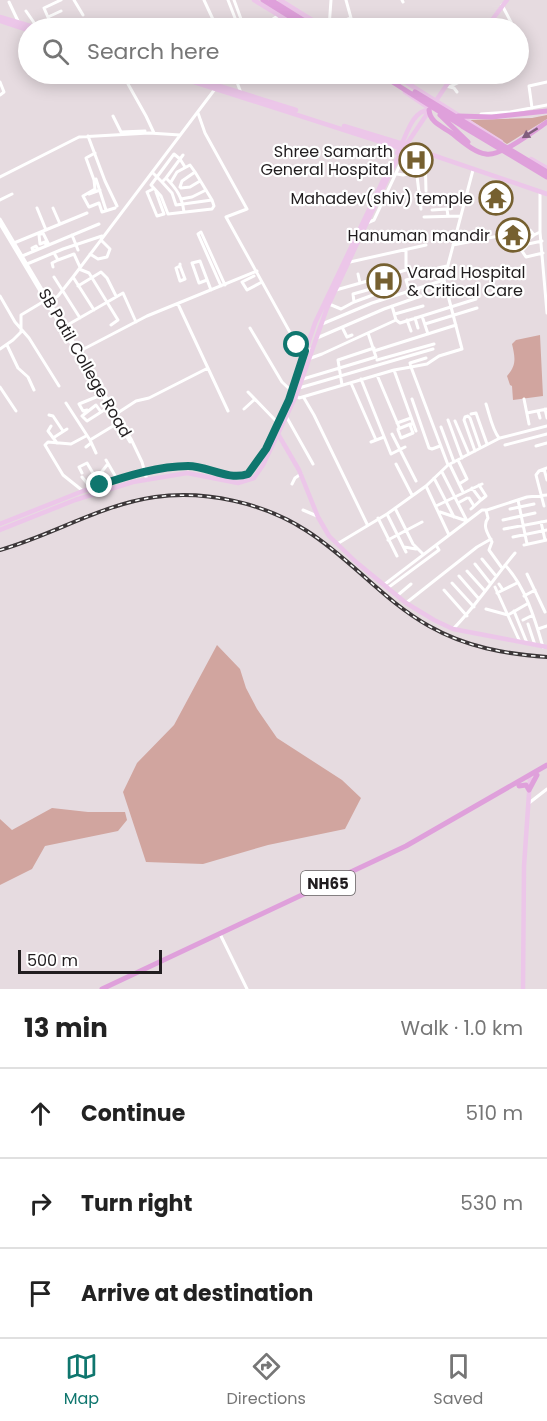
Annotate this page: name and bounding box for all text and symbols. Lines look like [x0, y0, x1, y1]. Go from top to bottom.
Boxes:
search box [18, 18, 529, 84]
icon: search [39, 35, 72, 68]
text: Search here [87, 36, 220, 67]
one-way arrow [522, 128, 538, 139]
place label: Shree Samarth General Hospital [260, 140, 393, 181]
hospital icon: Shree Samarth General Hospital [398, 142, 434, 178]
temple icon: Mahadev(shiv) temple [478, 180, 514, 216]
place label: Mahadev(shiv) temple [290, 187, 473, 210]
temple icon: Hanuman mandir [495, 217, 531, 253]
place label: Hanuman mandir [348, 224, 490, 247]
place label: Varad Hospital & Critical Care [407, 261, 526, 302]
hospital icon: Varad Hospital & Critical Care [366, 263, 402, 299]
street label: SB Patil College Road [33, 284, 137, 442]
route start [283, 331, 309, 357]
route end [86, 471, 112, 497]
road number: NH65 [301, 871, 355, 895]
scale bar [18, 947, 162, 974]
text: 500 m [27, 949, 78, 972]
text: 13 min [24, 1010, 108, 1046]
text: Walk · 1.0 km [400, 1014, 523, 1042]
icon: ahead [24, 1097, 57, 1130]
text: Continue [81, 1098, 185, 1129]
text: 510 m [466, 1099, 523, 1127]
icon: right [24, 1187, 57, 1220]
text: Turn right [81, 1188, 192, 1219]
text: 530 m [460, 1189, 523, 1217]
icon: arrive [24, 1277, 57, 1310]
text: Arrive at destination [81, 1278, 313, 1309]
tab: Map [64, 1350, 99, 1411]
tab: Directions [227, 1350, 306, 1411]
tab: Saved [433, 1350, 483, 1411]

